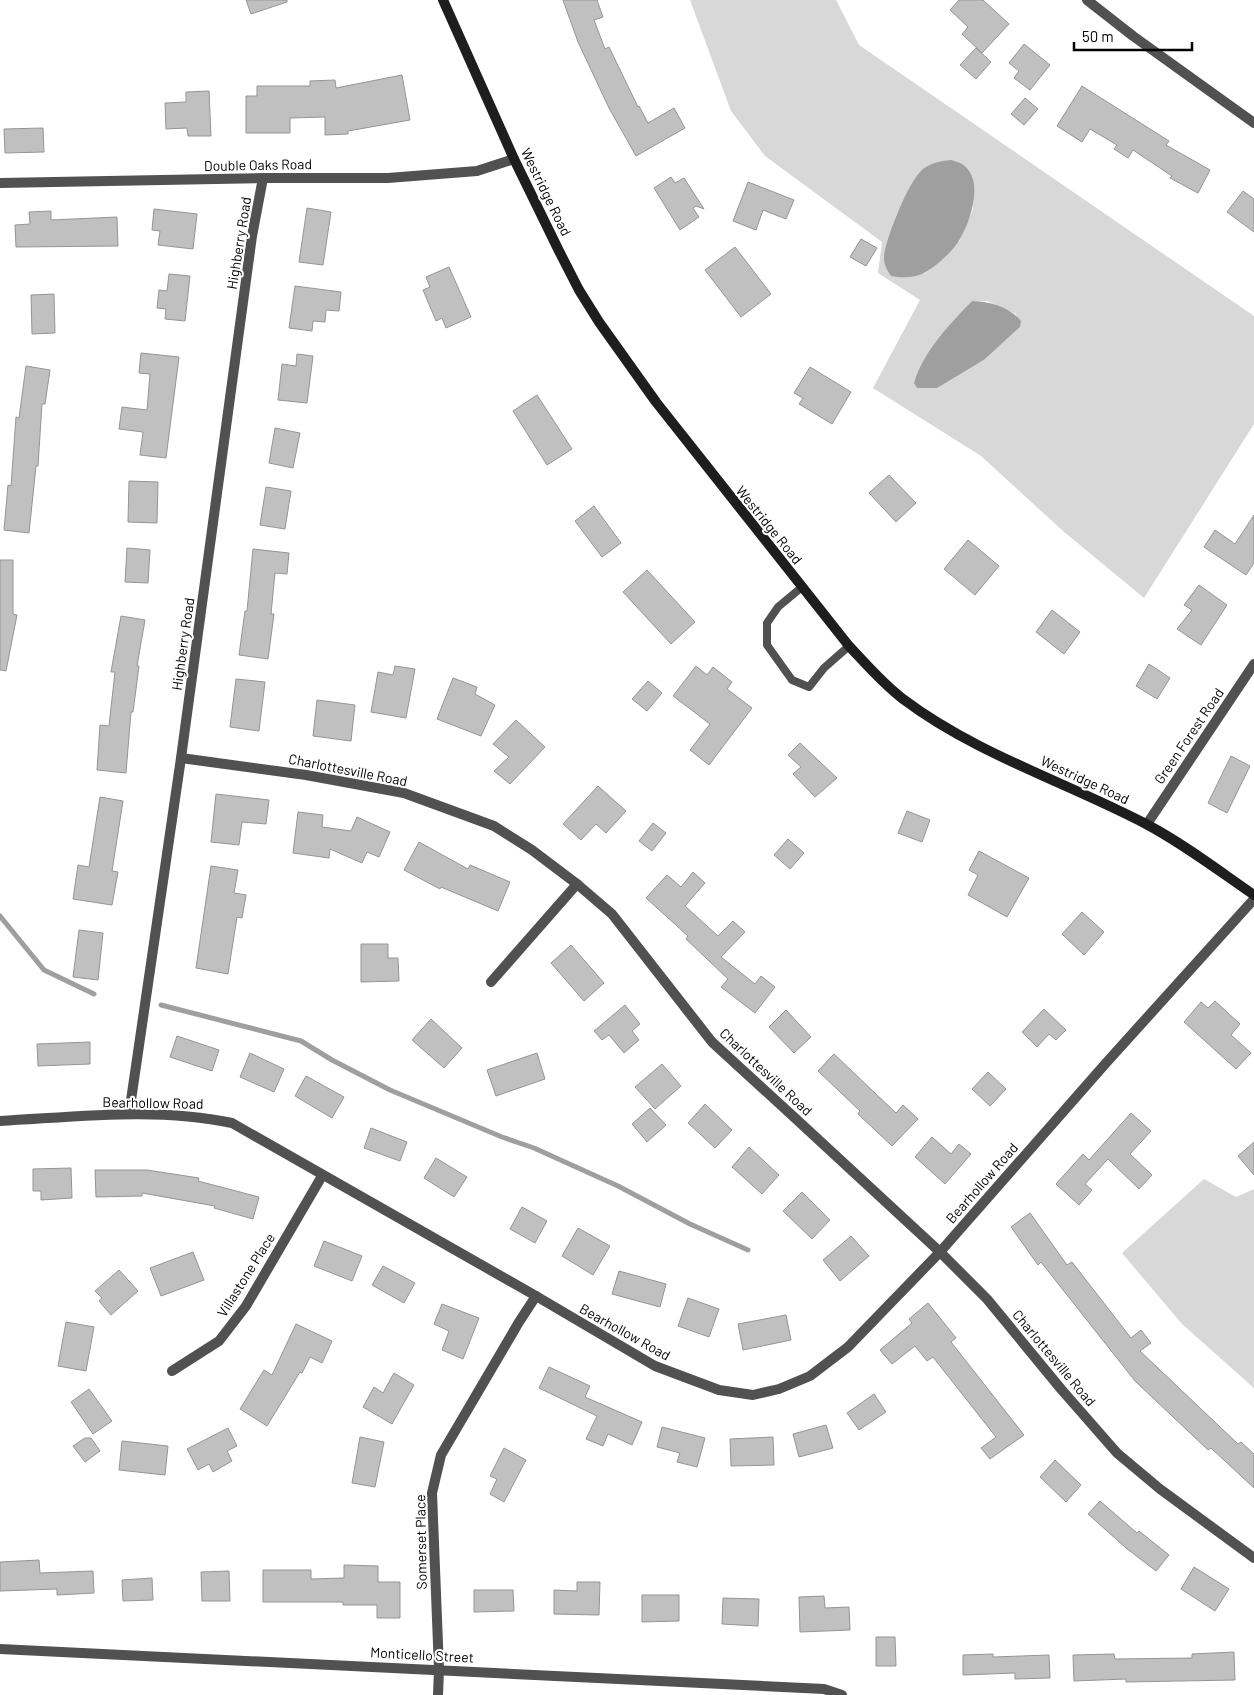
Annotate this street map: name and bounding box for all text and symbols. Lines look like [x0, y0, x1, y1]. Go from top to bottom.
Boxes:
scale bar [1074, 20, 1192, 52]
text: 50 m [1082, 27, 1114, 45]
street label: Westridge Road [518, 145, 575, 239]
street label: Double Oaks Road [204, 155, 312, 174]
street label: Highberry Road [223, 195, 254, 290]
street label: Westridge Road [733, 482, 806, 567]
street label: Highberry Road [168, 596, 197, 691]
street label: Green Forest Road [1150, 685, 1227, 787]
street label: Charlottesville Road [287, 750, 409, 789]
street label: Westridge Road [1038, 752, 1132, 807]
street label: Charlottesville Road [716, 1024, 816, 1119]
street label: Bearhollow Road [102, 1093, 204, 1112]
street label: Bearhollow Road [942, 1139, 1021, 1226]
street label: Villastone Place [213, 1230, 278, 1320]
street label: Bearhollow Road [577, 1300, 674, 1364]
street label: Charlottesville Road [1009, 1306, 1100, 1409]
street label: Somerset Place [411, 1494, 430, 1590]
street label: Monticello Street [370, 1643, 474, 1666]

